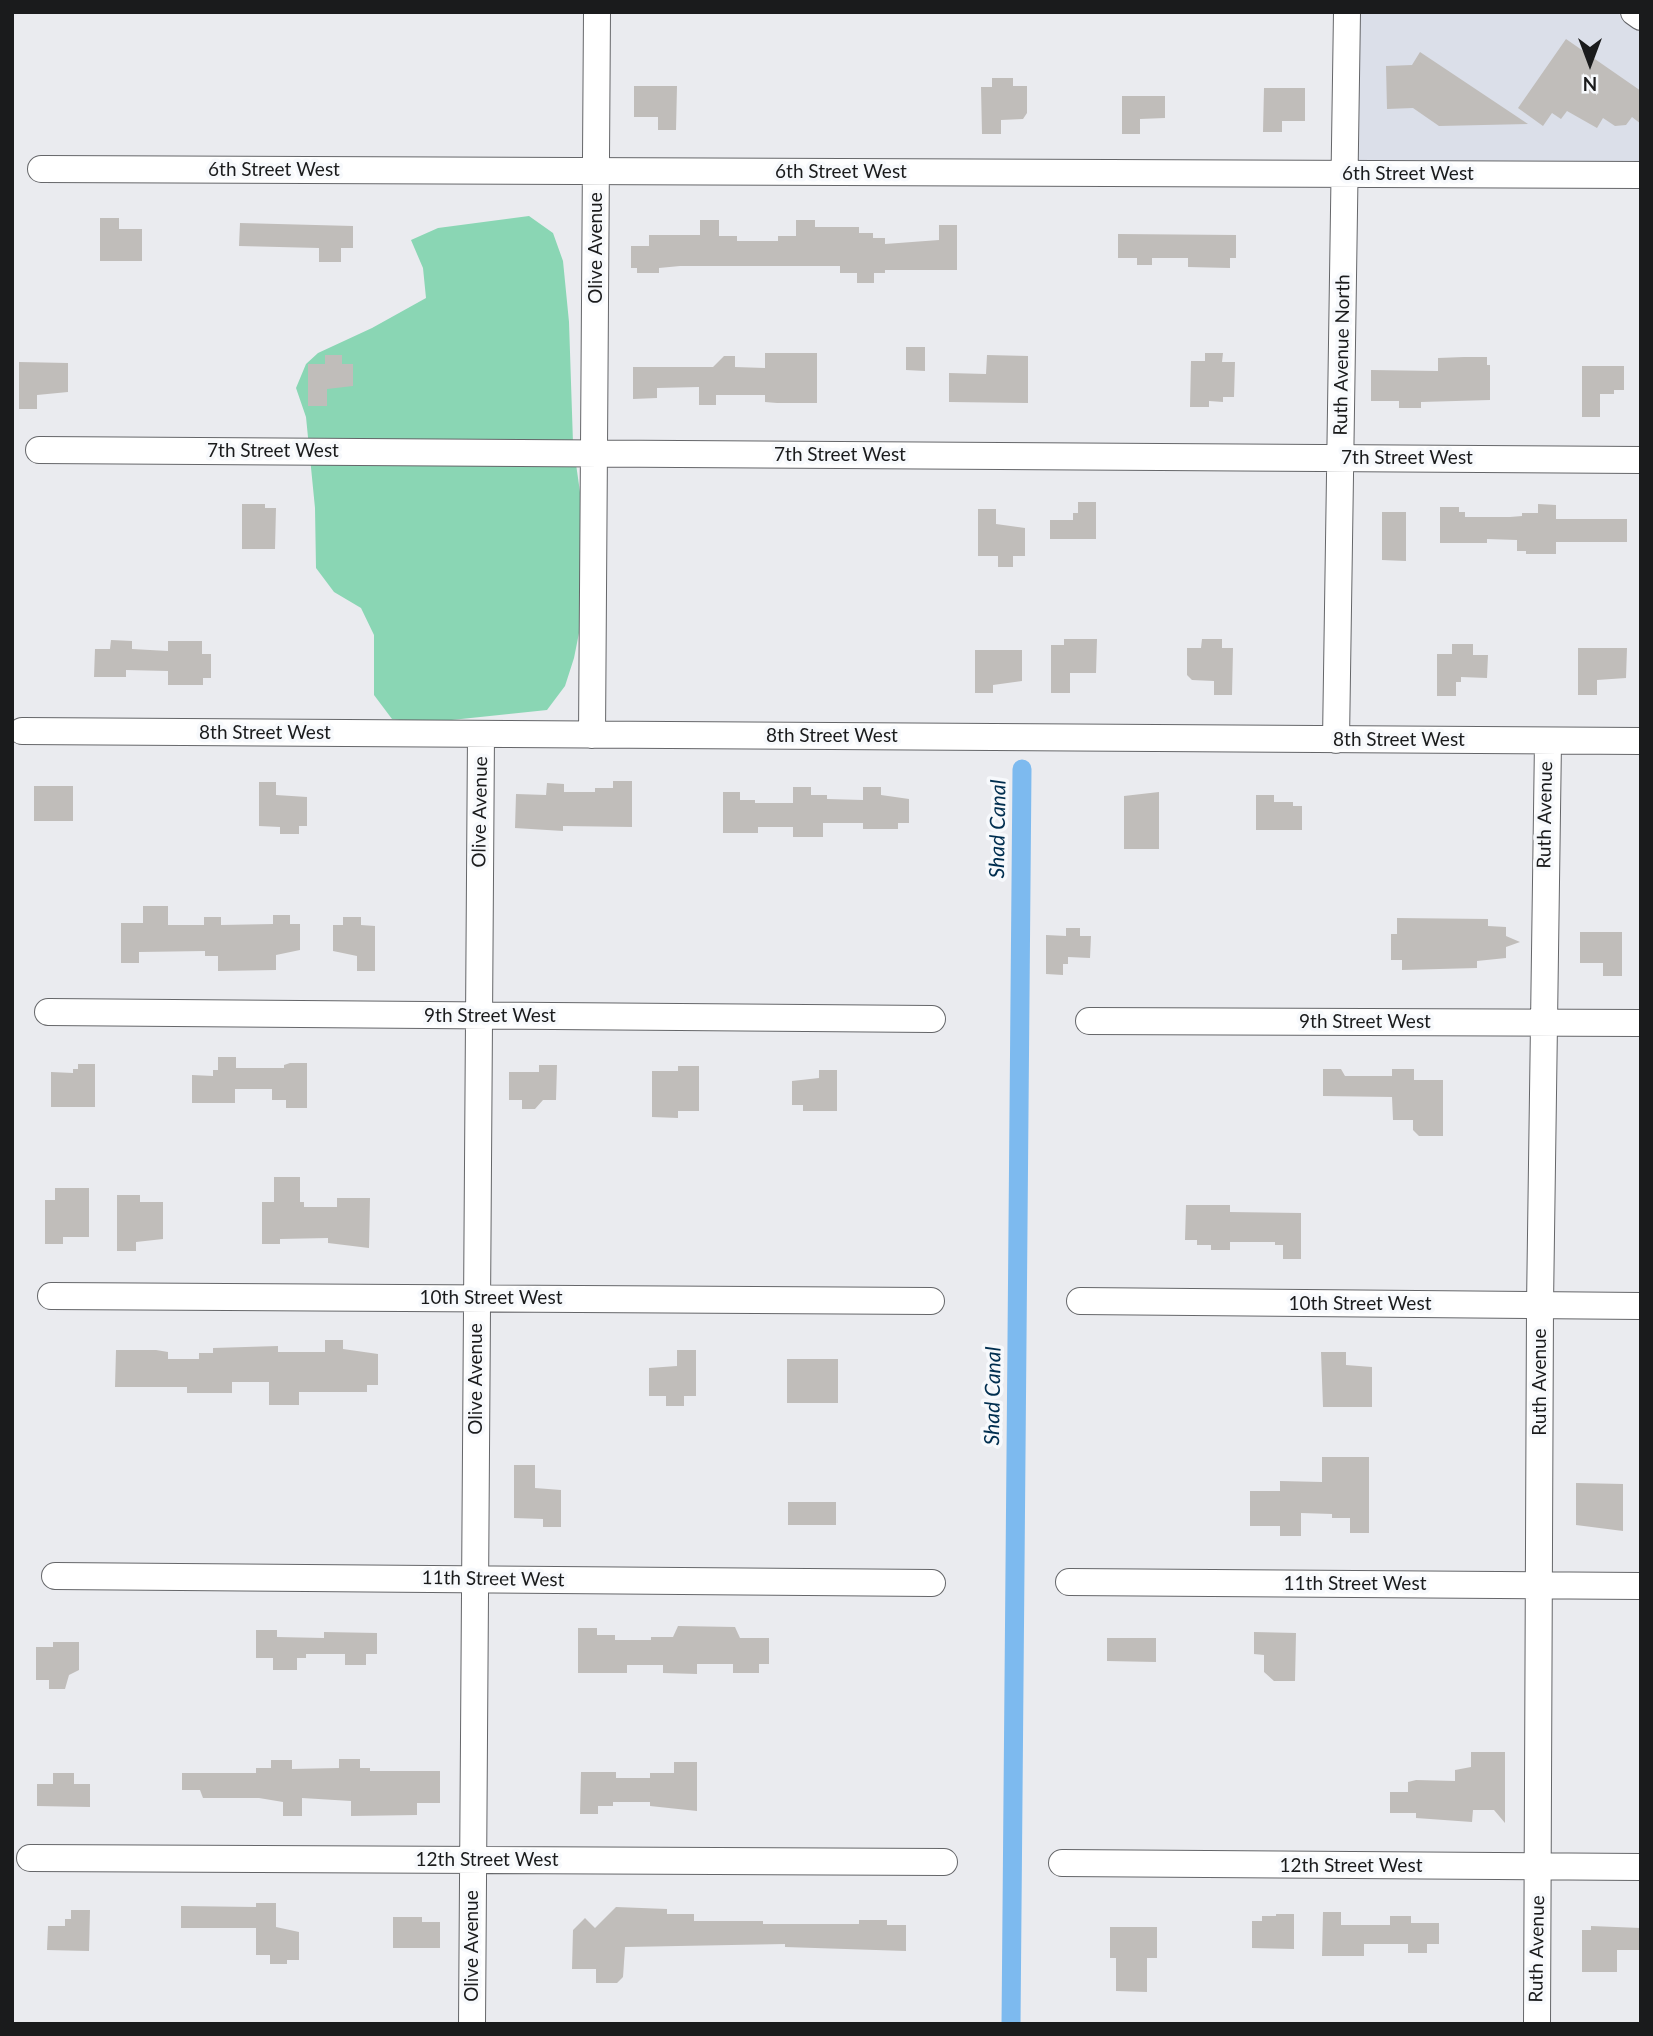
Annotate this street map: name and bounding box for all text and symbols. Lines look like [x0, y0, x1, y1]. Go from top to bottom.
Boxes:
north arrow [1555, 28, 1625, 98]
text: N [1583, 73, 1597, 96]
street label: 6th Street West [208, 159, 340, 181]
street label: 6th Street West [775, 161, 907, 183]
street label: 6th Street West [1342, 163, 1474, 185]
street label: Olive Avenue [585, 192, 607, 304]
street label: Ruth Avenue North [1329, 274, 1355, 436]
street label: 7th Street West [207, 440, 339, 462]
street label: 7th Street West [774, 444, 906, 466]
street label: 7th Street West [1341, 447, 1473, 469]
street label: 8th Street West [199, 722, 331, 744]
street label: 8th Street West [766, 725, 898, 747]
street label: 8th Street West [1333, 729, 1465, 751]
street label: Olive Avenue [468, 756, 492, 868]
street label: Ruth Avenue [1533, 761, 1557, 869]
water label: Shad Canal [985, 779, 1011, 879]
street label: 9th Street West [424, 1005, 556, 1027]
street label: 9th Street West [1299, 1011, 1431, 1033]
street label: 10th Street West [420, 1287, 562, 1309]
street label: 10th Street West [1289, 1293, 1431, 1315]
street label: Olive Avenue [465, 1323, 487, 1435]
street label: Ruth Avenue [1529, 1328, 1551, 1436]
water label: Shad Canal [980, 1346, 1006, 1446]
street label: 11th Street West [421, 1566, 565, 1592]
street label: 11th Street West [1284, 1573, 1426, 1595]
street label: 12th Street West [416, 1849, 558, 1871]
street label: 12th Street West [1280, 1855, 1422, 1877]
street label: Olive Avenue [461, 1890, 483, 2002]
street label: Ruth Avenue [1525, 1895, 1549, 2003]

